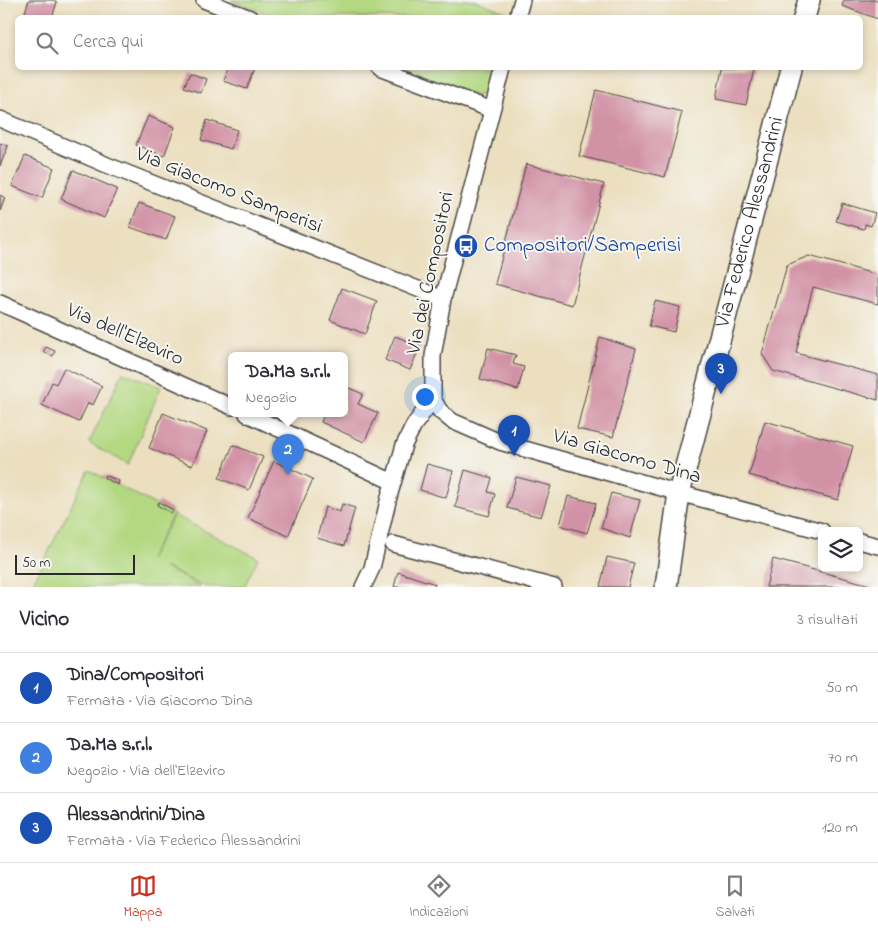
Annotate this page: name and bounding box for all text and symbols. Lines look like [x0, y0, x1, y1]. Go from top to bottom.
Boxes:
search box [15, 15, 863, 70]
icon: search [33, 29, 61, 57]
text: Cerca qui [73, 29, 143, 56]
street label: Via Federico Alessandrini [708, 114, 792, 332]
street label: Via Giacomo Samperisi [130, 139, 327, 242]
street label: Via dei Compositori [399, 189, 463, 358]
place label: Compositori/Samperisi [484, 231, 681, 261]
bus stop icon: Compositori/Samperisi [453, 233, 479, 259]
street label: Via dell'Elzeviro [61, 295, 188, 374]
popup [228, 352, 348, 417]
pin: 3 [705, 353, 737, 394]
text: Da.Ma s.r.l. [245, 359, 331, 386]
your location [412, 384, 438, 410]
text: Negozio [245, 386, 297, 410]
pin: 1 [498, 415, 530, 456]
street label: Via Giacomo Dina [548, 421, 705, 493]
pin: 2 [272, 434, 304, 475]
map controls [818, 527, 863, 572]
button: layers [818, 527, 863, 572]
scale bar [15, 552, 135, 575]
text: 50 m [22, 553, 50, 574]
text: Vicino [20, 605, 69, 635]
text: 3 risultati [797, 608, 858, 632]
text: Dina/Compositori [67, 662, 204, 689]
text: 1 [33, 676, 39, 700]
text: 50 m [826, 676, 858, 700]
text: Fermata · Via Giacomo Dina [67, 689, 253, 713]
text: Da.Ma s.r.l. [67, 732, 152, 759]
text: 2 [32, 746, 40, 770]
text: 70 m [828, 746, 858, 770]
text: Negozio · Via dell'Elzeviro [67, 759, 225, 783]
text: Alessandrini/Dina [67, 802, 205, 829]
text: 3 [33, 816, 39, 840]
text: 120 m [822, 816, 858, 840]
text: Fermata · Via Federico Alessandrini [67, 829, 301, 853]
tab: Mappa [123, 872, 162, 923]
tab: Indicazioni [409, 872, 469, 923]
tab: Salvati [715, 872, 755, 923]

